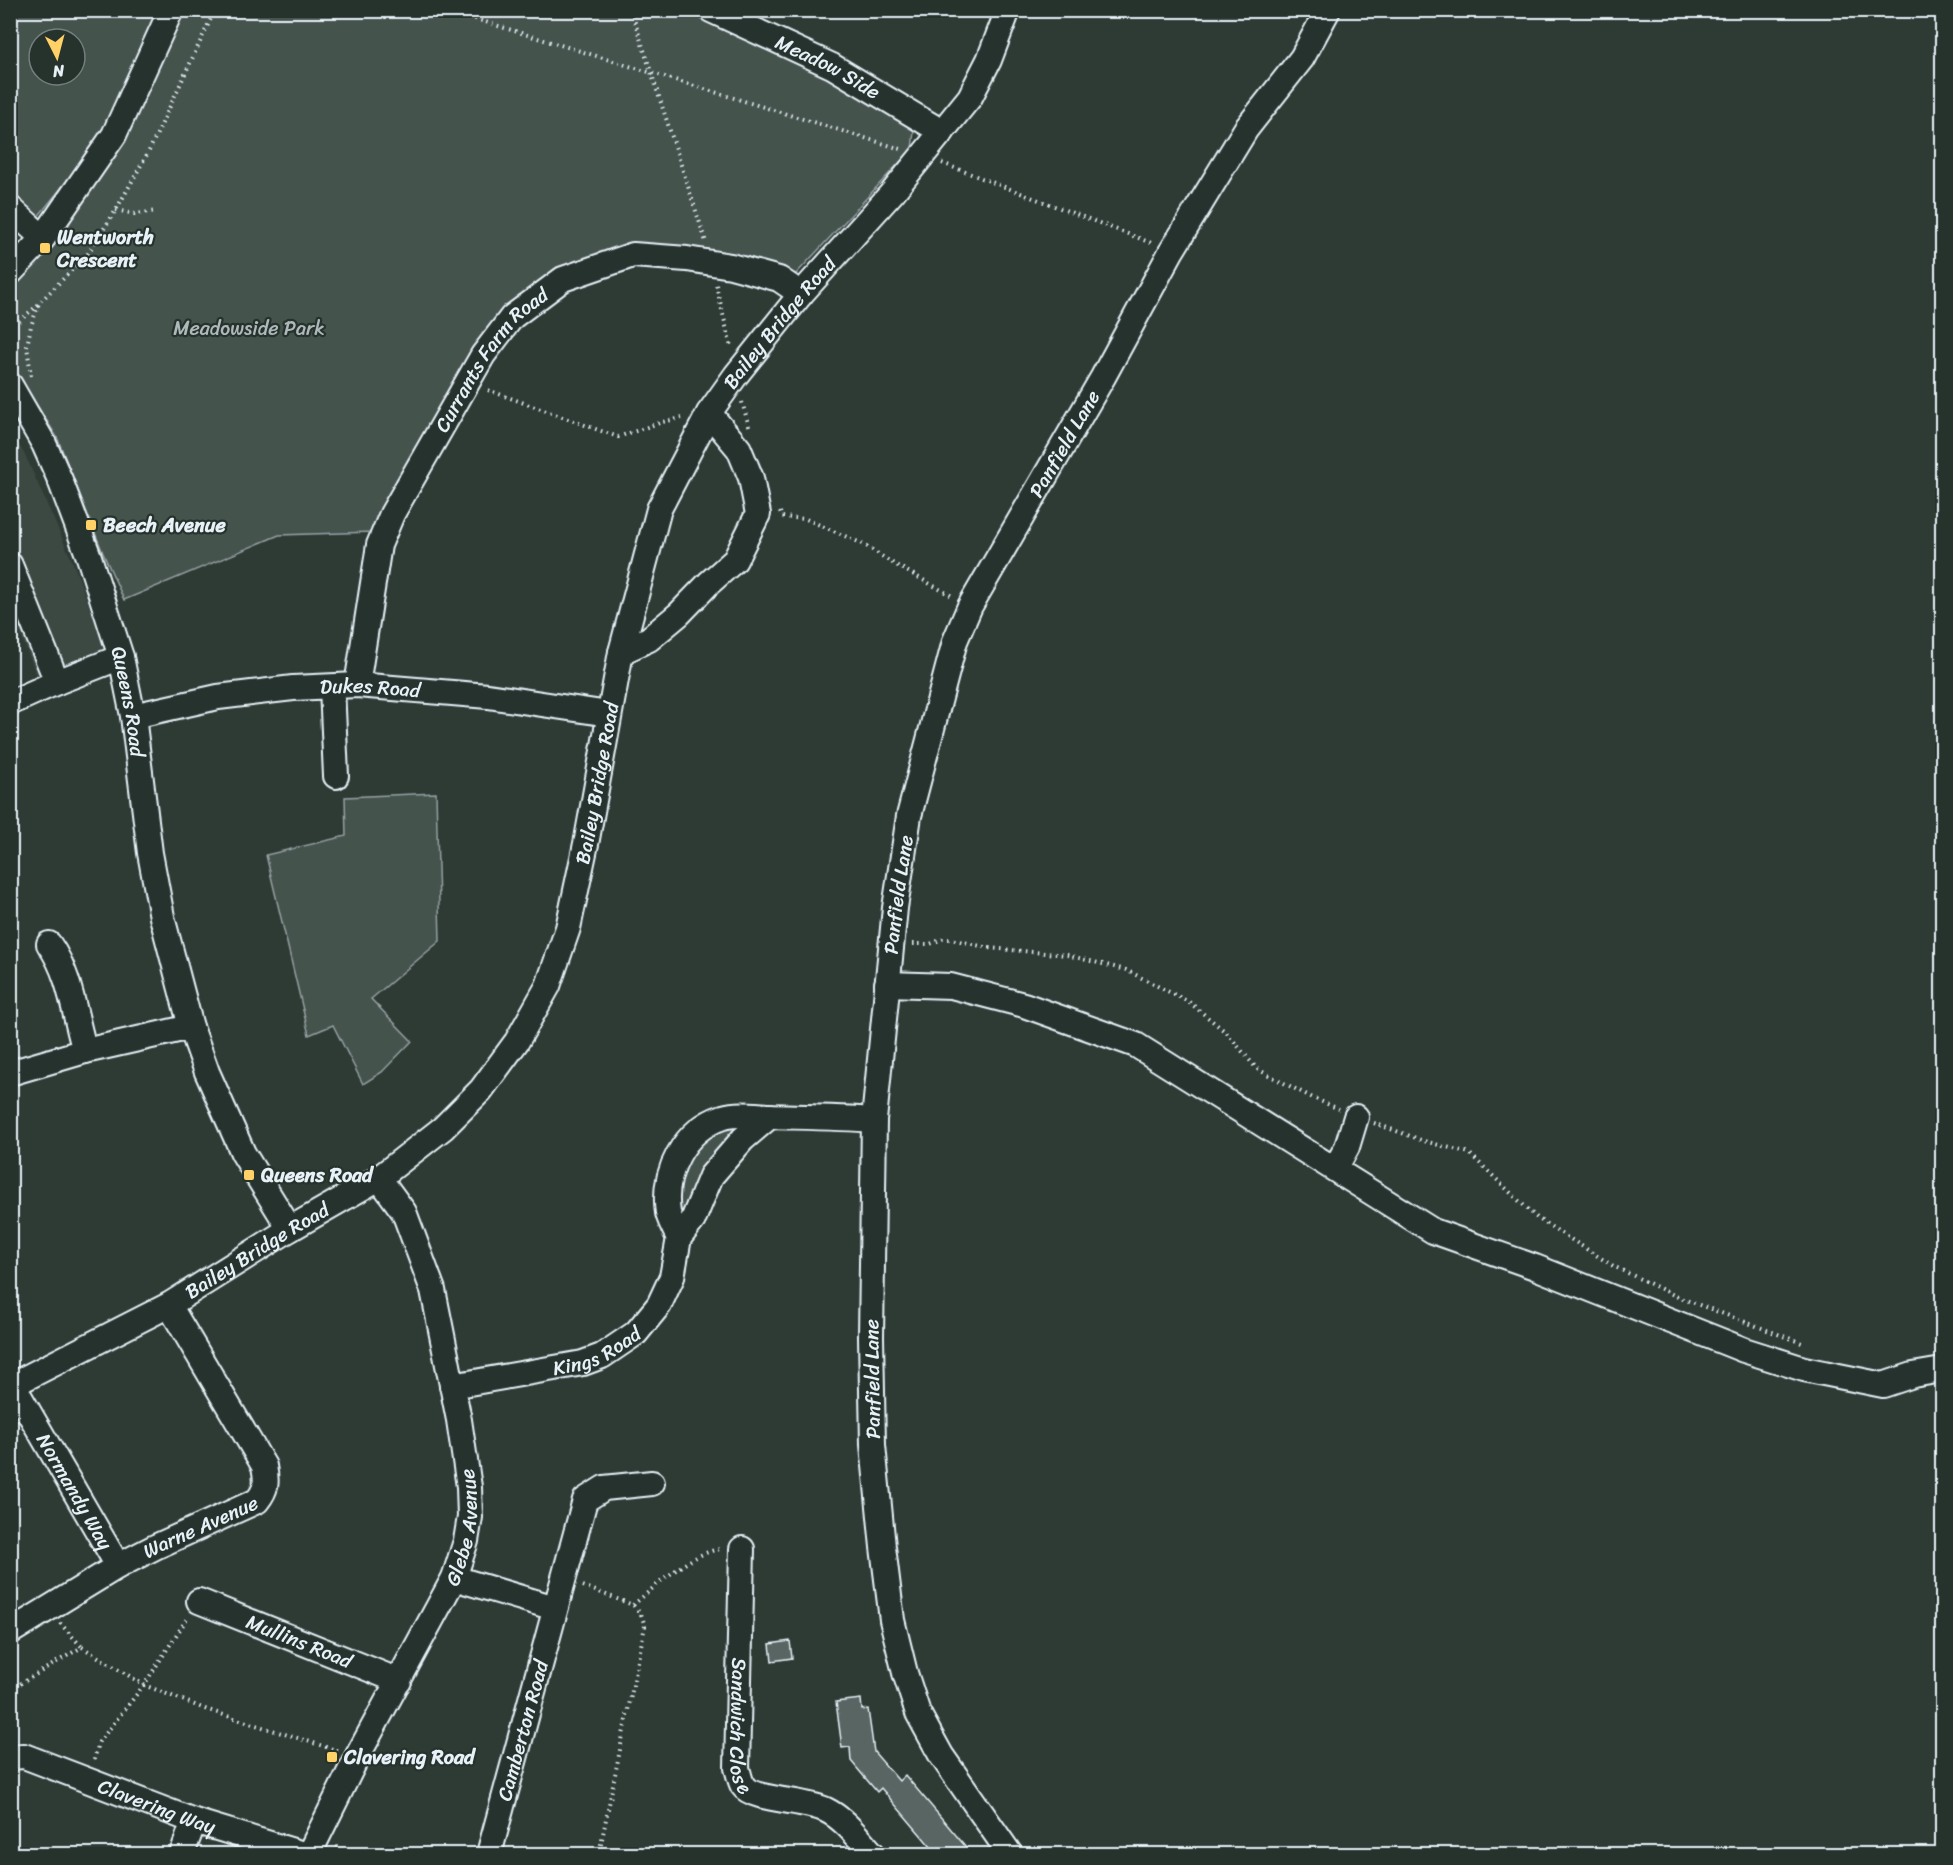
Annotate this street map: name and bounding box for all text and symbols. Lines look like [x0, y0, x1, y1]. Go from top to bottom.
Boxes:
street label: Meadow Side [769, 25, 887, 109]
north arrow [27, 27, 87, 87]
text: N [51, 56, 67, 87]
place label: Wentworth Crescent [56, 220, 154, 278]
marker: Wentworth Crescent [38, 241, 52, 255]
street label: Bailey Bridge Road [714, 247, 846, 397]
street label: Currants Farm Road [425, 278, 557, 439]
park label: Meadowside Park [173, 311, 325, 346]
street label: Panfield Lane [1019, 383, 1110, 505]
place label: Beech Avenue [103, 508, 226, 543]
marker: Beech Avenue [84, 518, 98, 532]
street label: Queens Road [101, 642, 155, 760]
street label: Dukes Road [319, 668, 423, 708]
street label: Bailey Bridge Road [565, 698, 630, 867]
street label: Panfield Lane [874, 833, 924, 956]
place label: Queens Road [261, 1158, 375, 1193]
marker: Queens Road [242, 1168, 256, 1182]
street label: Bailey Bridge Road [178, 1192, 337, 1309]
street label: Kings Road [550, 1316, 650, 1386]
street label: Panfield Lane [854, 1319, 891, 1439]
street label: Normandy Way [26, 1426, 123, 1557]
street label: Glebe Avenue [436, 1466, 488, 1593]
street label: Warne Avenue [136, 1486, 264, 1569]
street label: Mullins Road [241, 1605, 359, 1679]
street label: Camberton Road [487, 1655, 559, 1805]
street label: Sandwich Close [719, 1657, 760, 1804]
place label: Clavering Road [343, 1740, 477, 1775]
marker: Clavering Road [325, 1750, 339, 1764]
street label: Clavering Way [93, 1769, 220, 1845]

